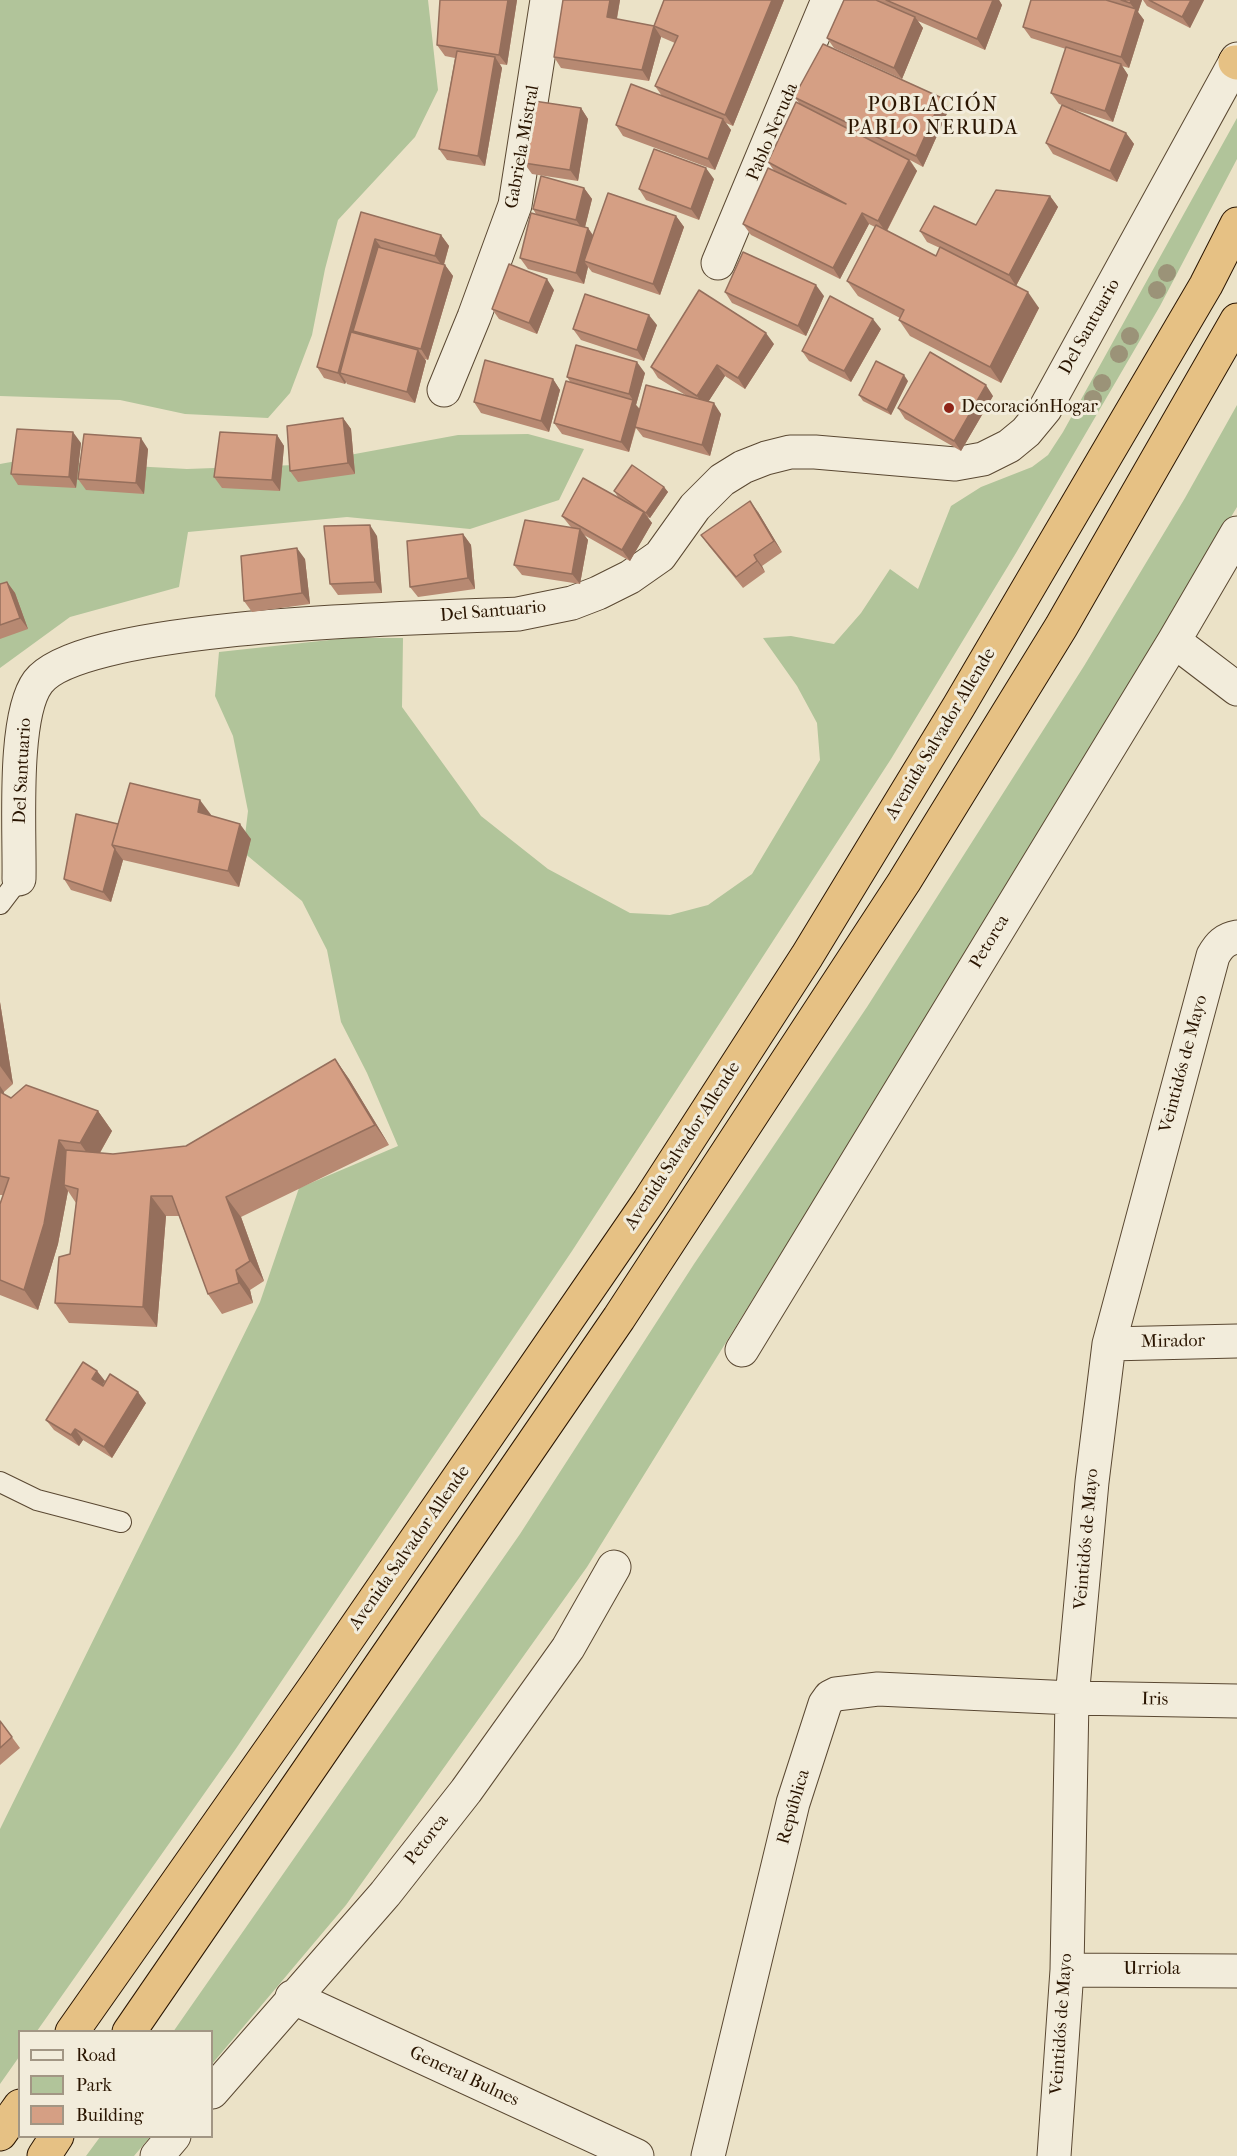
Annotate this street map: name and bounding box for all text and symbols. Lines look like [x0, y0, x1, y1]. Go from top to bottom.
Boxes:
street label: Pablo Neruda [743, 80, 803, 184]
street label: Gabriela Mistral [502, 84, 544, 210]
district label: POBLACIÓN PABLO NERUDA [847, 94, 1019, 141]
street label: Del Santuario [1055, 275, 1125, 379]
place label: DecoraciónHogar [961, 397, 1098, 419]
marker: DecoraciónHogar [942, 401, 956, 415]
street label: Del Santuario [439, 597, 547, 627]
street label: Avenida Salvador Allende [881, 645, 1001, 823]
street label: Del Santuario [9, 717, 37, 825]
street label: Petorca [966, 911, 1014, 973]
street label: Veintidós de Mayo [1155, 993, 1213, 1135]
street label: Avenida Salvador Allende [621, 1058, 745, 1234]
street label: Mirador [1141, 1331, 1205, 1353]
street label: Avenida Salvador Allende [345, 1462, 475, 1634]
street label: Veintidós de Mayo [1070, 1467, 1104, 1611]
street label: Iris [1141, 1689, 1169, 1711]
street label: República [773, 1767, 815, 1847]
street label: Petorca [400, 1810, 454, 1870]
street label: Veintidós de Mayo [1046, 1953, 1078, 2095]
street label: Urriola [1124, 1959, 1180, 1981]
legend [18, 2030, 213, 2138]
street label: General Bulnes [406, 2042, 522, 2112]
text: Road [76, 2045, 116, 2066]
text: Park [76, 2075, 112, 2096]
text: Building [76, 2105, 143, 2126]

